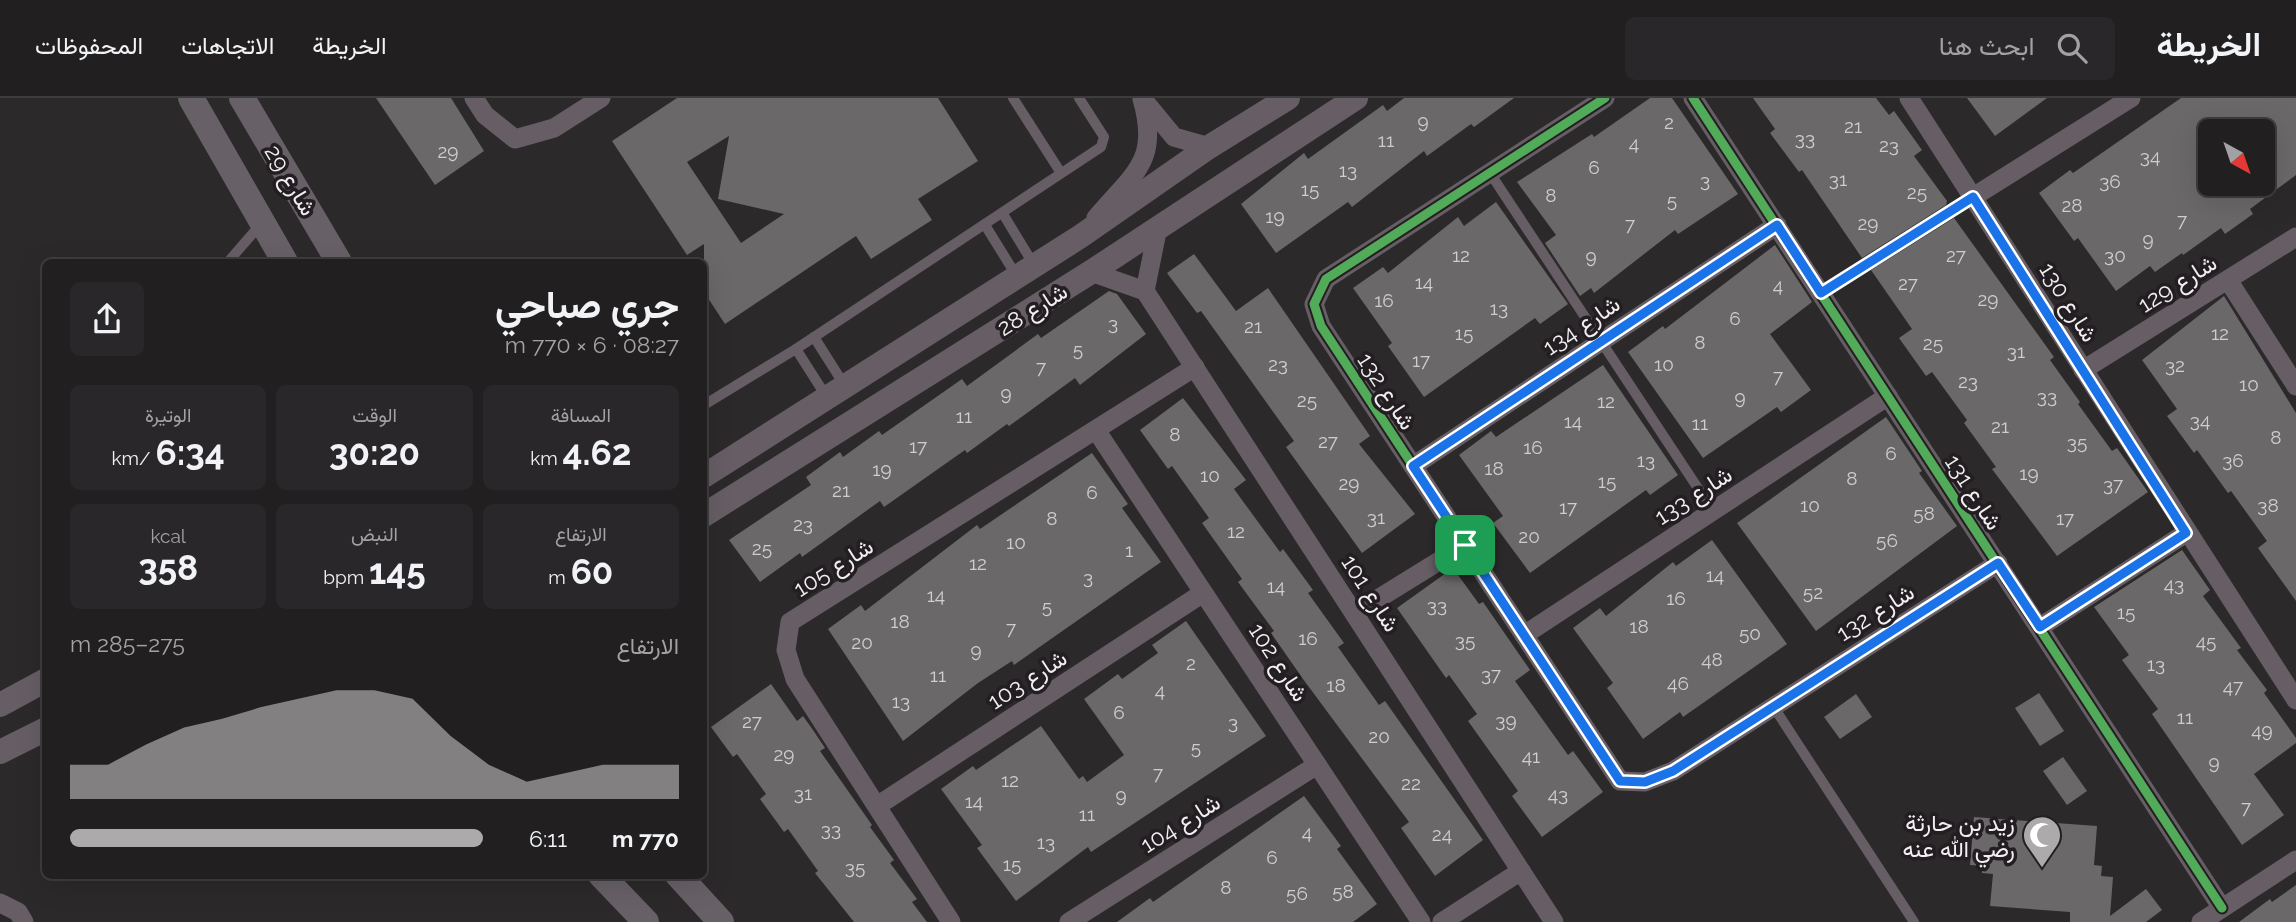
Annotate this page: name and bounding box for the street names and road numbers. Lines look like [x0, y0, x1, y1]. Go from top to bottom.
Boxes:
street label: شارع 29 [257, 140, 323, 222]
street label: شارع 129 [2133, 248, 2223, 320]
street label: شارع 130 [2032, 257, 2104, 348]
street label: شارع 28 [992, 277, 1074, 344]
street label: شارع 134 [1537, 290, 1626, 363]
street label: شارع 132 [1350, 347, 1422, 436]
street label: شارع 131 [1937, 449, 2008, 536]
street label: شارع 133 [1649, 460, 1738, 532]
street label: شارع 105 [788, 532, 879, 604]
street label: شارع 101 [1334, 550, 1406, 638]
street label: شارع 132 [1831, 578, 1920, 649]
street label: شارع 102 [1241, 618, 1314, 708]
street label: شارع 103 [983, 644, 1073, 717]
street label: شارع 104 [1135, 788, 1226, 860]

